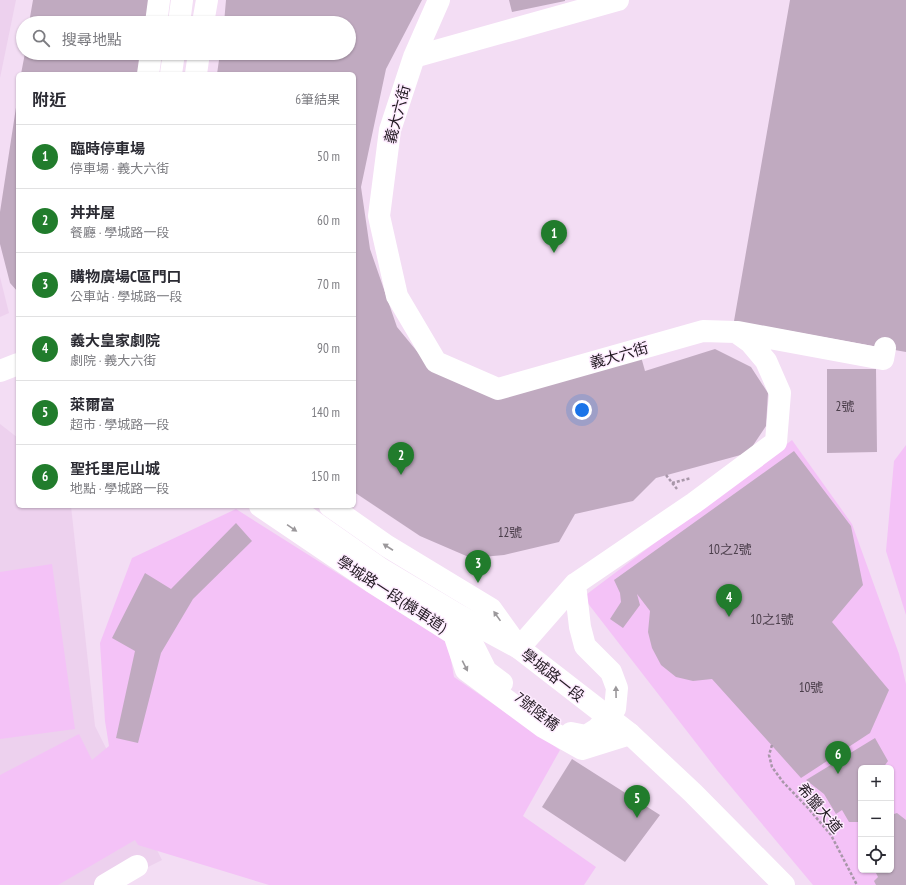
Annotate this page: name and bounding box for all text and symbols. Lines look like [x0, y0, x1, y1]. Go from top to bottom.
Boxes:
search box [16, 16, 356, 60]
icon: search [30, 27, 52, 49]
text: 搜尋地點 [62, 30, 122, 49]
street label: 義大六街 [380, 83, 414, 145]
text: 附近 [32, 89, 66, 111]
text: 6筆結果 [295, 91, 340, 108]
text: 臨時停車場 [70, 139, 145, 158]
text: 1 [42, 148, 48, 165]
text: 50 m [317, 148, 340, 165]
text: 停車場 · 義大六街 [70, 160, 169, 177]
text: 丼丼屋 [70, 203, 115, 222]
text: 2 [42, 212, 48, 229]
text: 60 m [317, 212, 340, 229]
pin: 1 [541, 220, 567, 253]
text: 餐廳 · 學城路一段 [70, 224, 169, 241]
text: 購物廣場C區門口 [70, 267, 182, 286]
text: 3 [42, 276, 48, 293]
text: 70 m [317, 276, 340, 293]
text: 公車站 · 學城路一段 [70, 288, 182, 305]
text: 義大皇家劇院 [70, 331, 160, 350]
street label: 義大六街 [588, 338, 650, 372]
text: 4 [42, 340, 48, 357]
text: 90 m [317, 340, 340, 357]
text: 劇院 · 義大六街 [70, 352, 156, 369]
text: 萊爾富 [70, 395, 115, 414]
house number: 2號 [836, 398, 854, 415]
your location [572, 400, 592, 420]
text: 5 [42, 404, 48, 421]
text: 140 m [311, 404, 340, 421]
text: 超市 · 學城路一段 [70, 416, 169, 433]
pin: 2 [388, 442, 414, 475]
text: 聖托里尼山城 [70, 459, 160, 478]
text: 6 [42, 468, 48, 485]
text: 150 m [311, 468, 340, 485]
text: 地點 · 學城路一段 [70, 480, 169, 497]
one-way arrow [287, 524, 297, 532]
house number: 12號 [498, 524, 522, 541]
house number: 10之2號 [708, 541, 752, 558]
one-way arrow [382, 543, 394, 550]
pin: 3 [465, 550, 491, 583]
street label: 學城路一段(機車道) [334, 551, 451, 637]
pin: 4 [716, 584, 742, 617]
one-way arrow [493, 611, 501, 622]
house number: 10之1號 [750, 611, 794, 628]
street label: 學城路一段 [518, 644, 588, 706]
one-way arrow [462, 660, 468, 672]
house number: 10號 [799, 679, 823, 696]
one-way arrow [613, 685, 619, 698]
street label: 7號陸橋 [511, 688, 563, 734]
pin: 6 [825, 741, 851, 774]
map controls [858, 765, 894, 873]
button: + [858, 765, 894, 801]
street label: 希臘大道 [793, 779, 847, 837]
pin: 5 [624, 785, 650, 818]
button: − [858, 801, 894, 837]
button: locate [858, 837, 894, 873]

